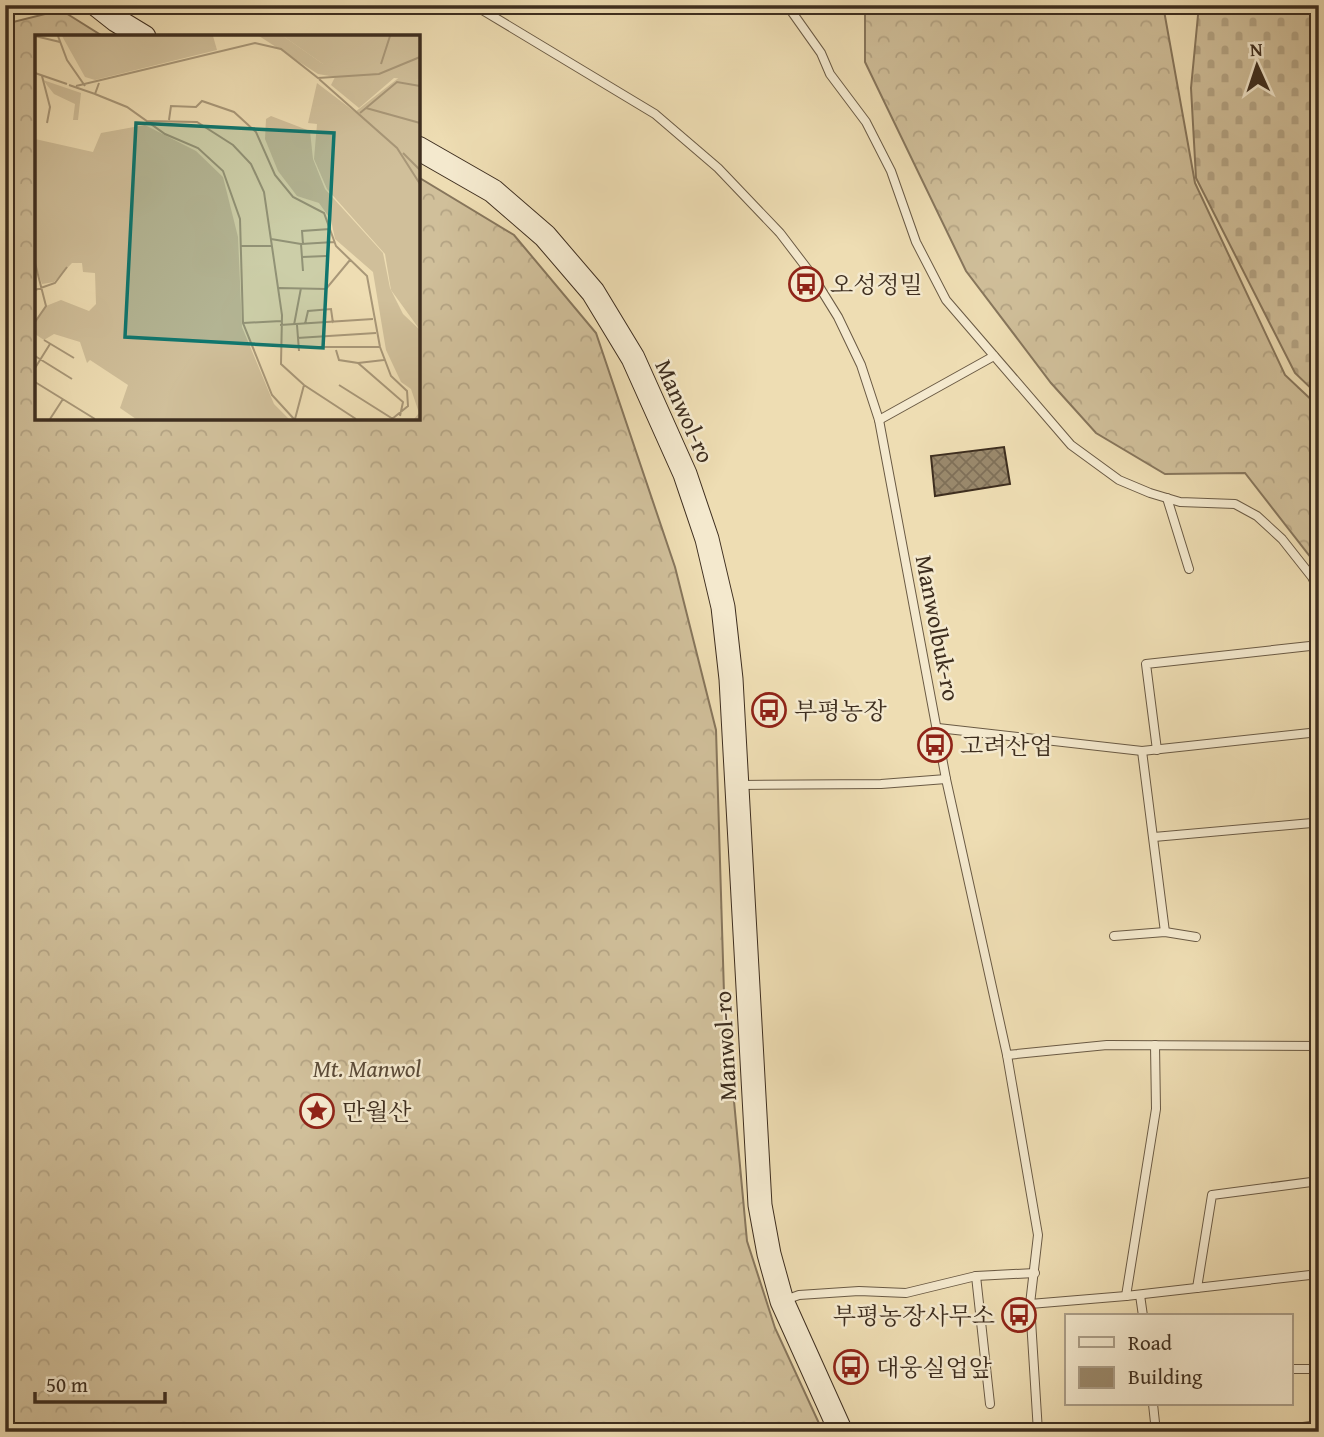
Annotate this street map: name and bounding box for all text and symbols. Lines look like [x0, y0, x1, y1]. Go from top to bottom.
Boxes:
north arrow [1222, 32, 1292, 102]
inset map [35, 35, 420, 420]
text: N [1249, 35, 1263, 63]
bus stop icon: 오성정밀 [787, 265, 825, 303]
place label: 오성정밀 [830, 267, 923, 302]
street label: Manwol-ro [647, 354, 723, 468]
street label: Manwolbuk-ro [907, 552, 969, 704]
bus stop icon: 부평농장 [750, 691, 788, 729]
place label: 부평농장 [794, 693, 888, 728]
bus stop icon: 고려산업 [916, 726, 954, 764]
place label: 고려산업 [960, 728, 1053, 763]
street label: Manwol-ro [705, 990, 745, 1102]
park label: Mt. Manwol [313, 1051, 421, 1086]
place icon: 만월산 [298, 1092, 336, 1130]
place label: 만월산 [342, 1094, 412, 1129]
bus stop icon: 부평농장사무소 [1000, 1296, 1038, 1334]
place label: 부평농장사무소 [833, 1298, 995, 1333]
legend [1065, 1314, 1292, 1406]
text: Road [1128, 1327, 1173, 1358]
bus stop icon: 대웅실업앞 [832, 1348, 870, 1386]
place label: 대웅실업앞 [876, 1350, 992, 1385]
scale bar [35, 1360, 164, 1404]
text: Building [1128, 1361, 1203, 1392]
text: 50 m [46, 1369, 88, 1400]

